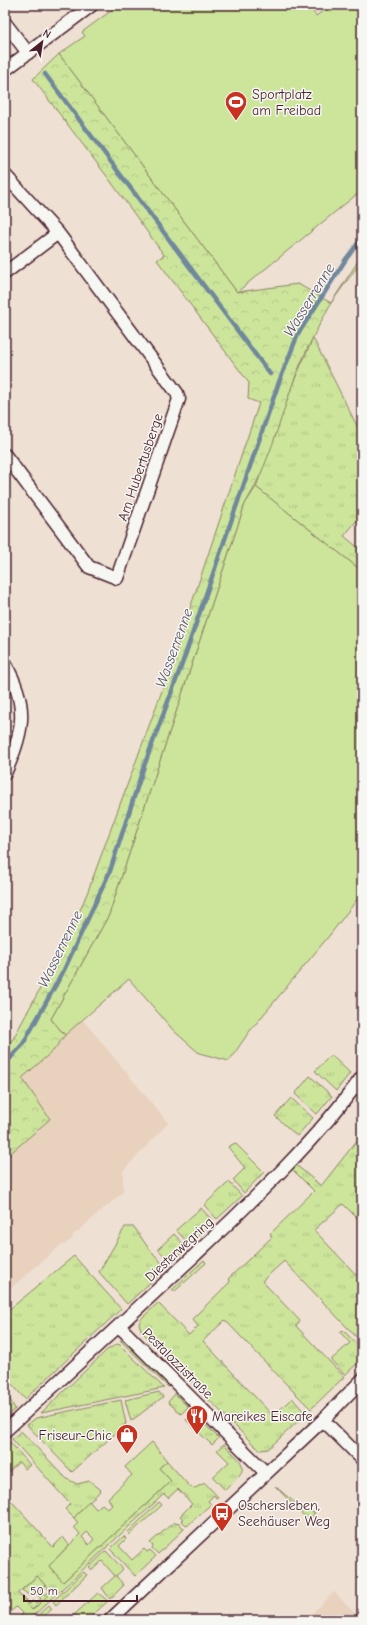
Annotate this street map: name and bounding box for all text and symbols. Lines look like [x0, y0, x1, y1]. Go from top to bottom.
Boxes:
north arrow [22, 22, 62, 62]
text: N [40, 26, 53, 41]
place label: Sportplatz am Freibad [252, 86, 321, 119]
sports icon: Sportplatz am Freibad [223, 89, 249, 122]
water label: Wasserrenne [279, 260, 339, 340]
street label: Am Hubertusberge [114, 411, 167, 523]
water label: Wasserrenne [151, 605, 197, 690]
water label: Wasserrenne [34, 907, 87, 990]
street label: Diesterwegring [142, 1213, 217, 1285]
street label: Pestalozzistraße [139, 1324, 217, 1402]
restaurant icon: Mareikes Eiscafe [184, 1403, 210, 1436]
place label: Mareikes Eiscafe [212, 1408, 312, 1425]
shop icon: Friseur-Chic [114, 1422, 140, 1455]
place label: Friseur-Chic [39, 1427, 112, 1444]
place label: Oschersleben, Seehäuser Weg [238, 1497, 330, 1530]
bus stop icon: Oschersleben, Seehäuser Weg [209, 1500, 235, 1533]
scale bar [24, 1577, 137, 1603]
text: 50 m [30, 1584, 58, 1598]

